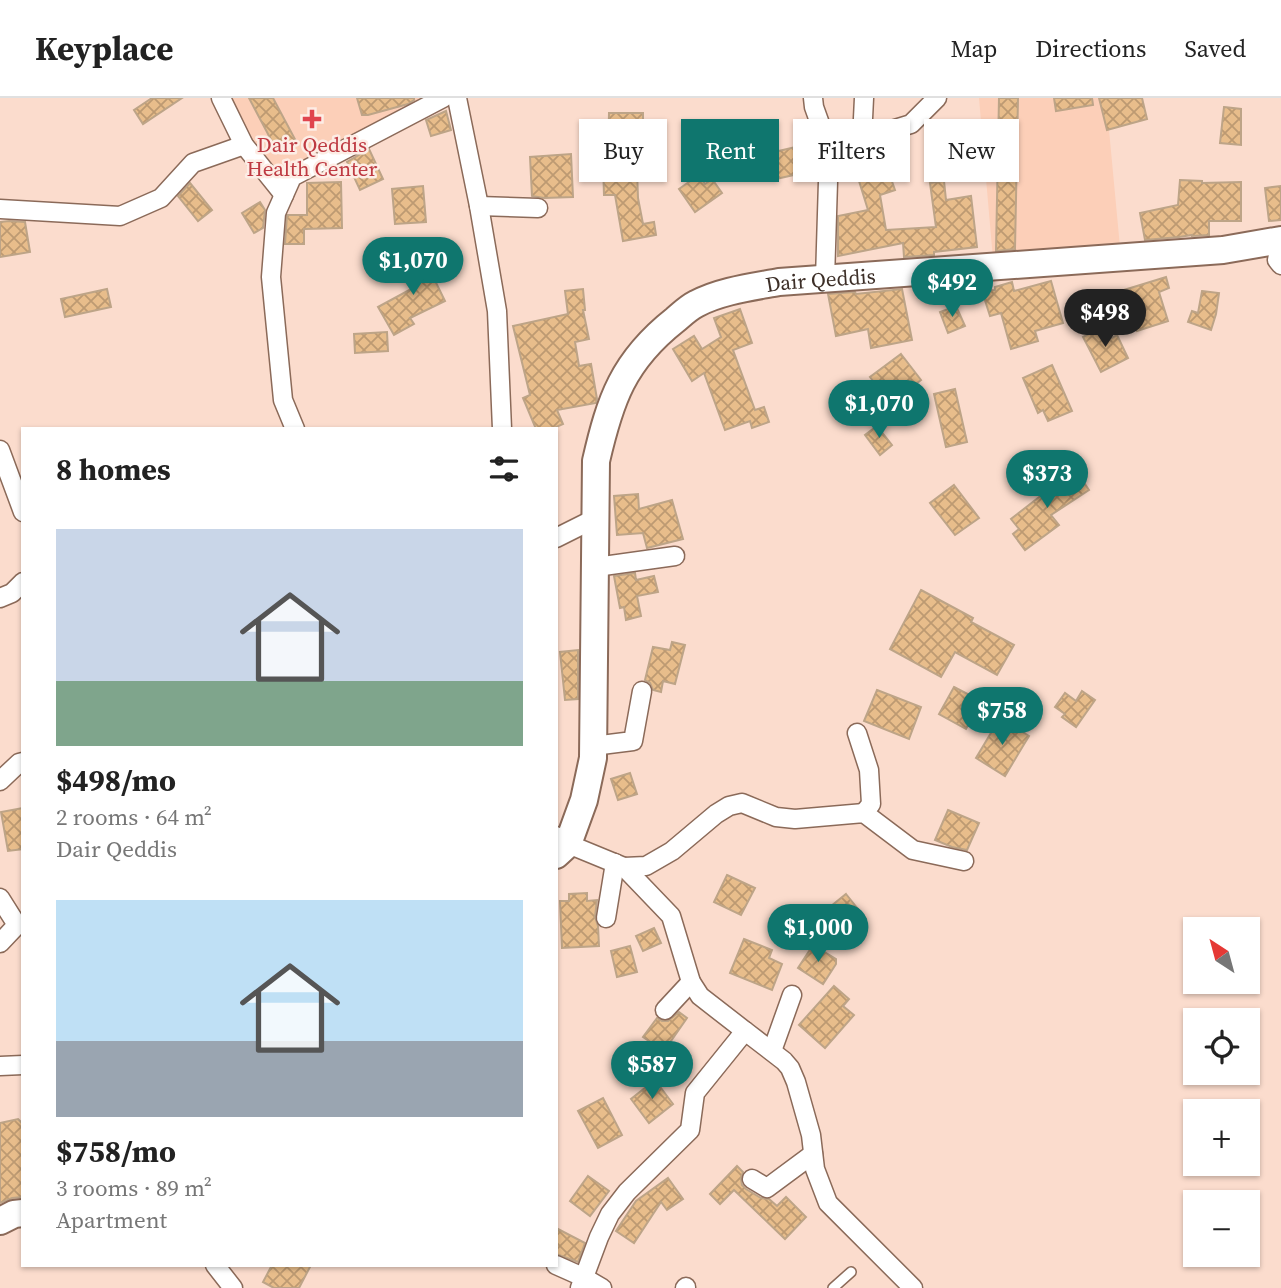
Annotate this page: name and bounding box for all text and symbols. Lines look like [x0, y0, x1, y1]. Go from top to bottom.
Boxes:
text: Keyplace [35, 26, 173, 71]
text: Map [950, 32, 997, 65]
text: Directions [1035, 32, 1146, 65]
text: Saved [1184, 32, 1246, 65]
marker: Dair Qeddis Health Center [302, 109, 322, 129]
chip: Buy [579, 119, 667, 182]
chip: Rent [681, 119, 779, 182]
chip: Filters [793, 119, 910, 182]
chip: New [924, 119, 1019, 182]
place label: Dair Qeddis Health Center [247, 130, 378, 183]
pin: $1,070 [356, 238, 470, 297]
text: $1,070 [378, 244, 448, 276]
pin: $492 [911, 260, 993, 319]
street label: Dair Qeddis [763, 261, 877, 299]
text: $492 [927, 266, 977, 298]
pin: $498 [1064, 289, 1146, 349]
text: $498 [1080, 296, 1130, 328]
pin: $1,070 [822, 380, 936, 440]
text: $1,070 [844, 387, 914, 419]
text: 8 homes [56, 449, 171, 490]
icon: filters [485, 450, 523, 488]
pin: $373 [1006, 450, 1088, 510]
text: $373 [1022, 457, 1072, 489]
icon: home [227, 574, 353, 700]
pin: $758 [961, 688, 1043, 747]
text: $758 [977, 694, 1027, 726]
text: $498/mo [56, 760, 176, 801]
text: 2 rooms · 64 m² [56, 801, 212, 833]
text: Dair Qeddis [56, 833, 177, 865]
pin: $1,000 [761, 904, 875, 964]
text: $1,000 [783, 911, 853, 943]
north arrow [1183, 917, 1260, 994]
map controls [1183, 917, 1260, 1267]
icon: home [227, 945, 353, 1071]
button: locate [1183, 1008, 1260, 1085]
pin: $587 [611, 1042, 693, 1101]
text: $587 [627, 1048, 677, 1080]
button: + [1183, 1099, 1260, 1176]
text: $758/mo [56, 1131, 176, 1172]
text: 3 rooms · 89 m² [56, 1172, 212, 1204]
button: − [1183, 1190, 1260, 1267]
text: Apartment [56, 1204, 167, 1236]

